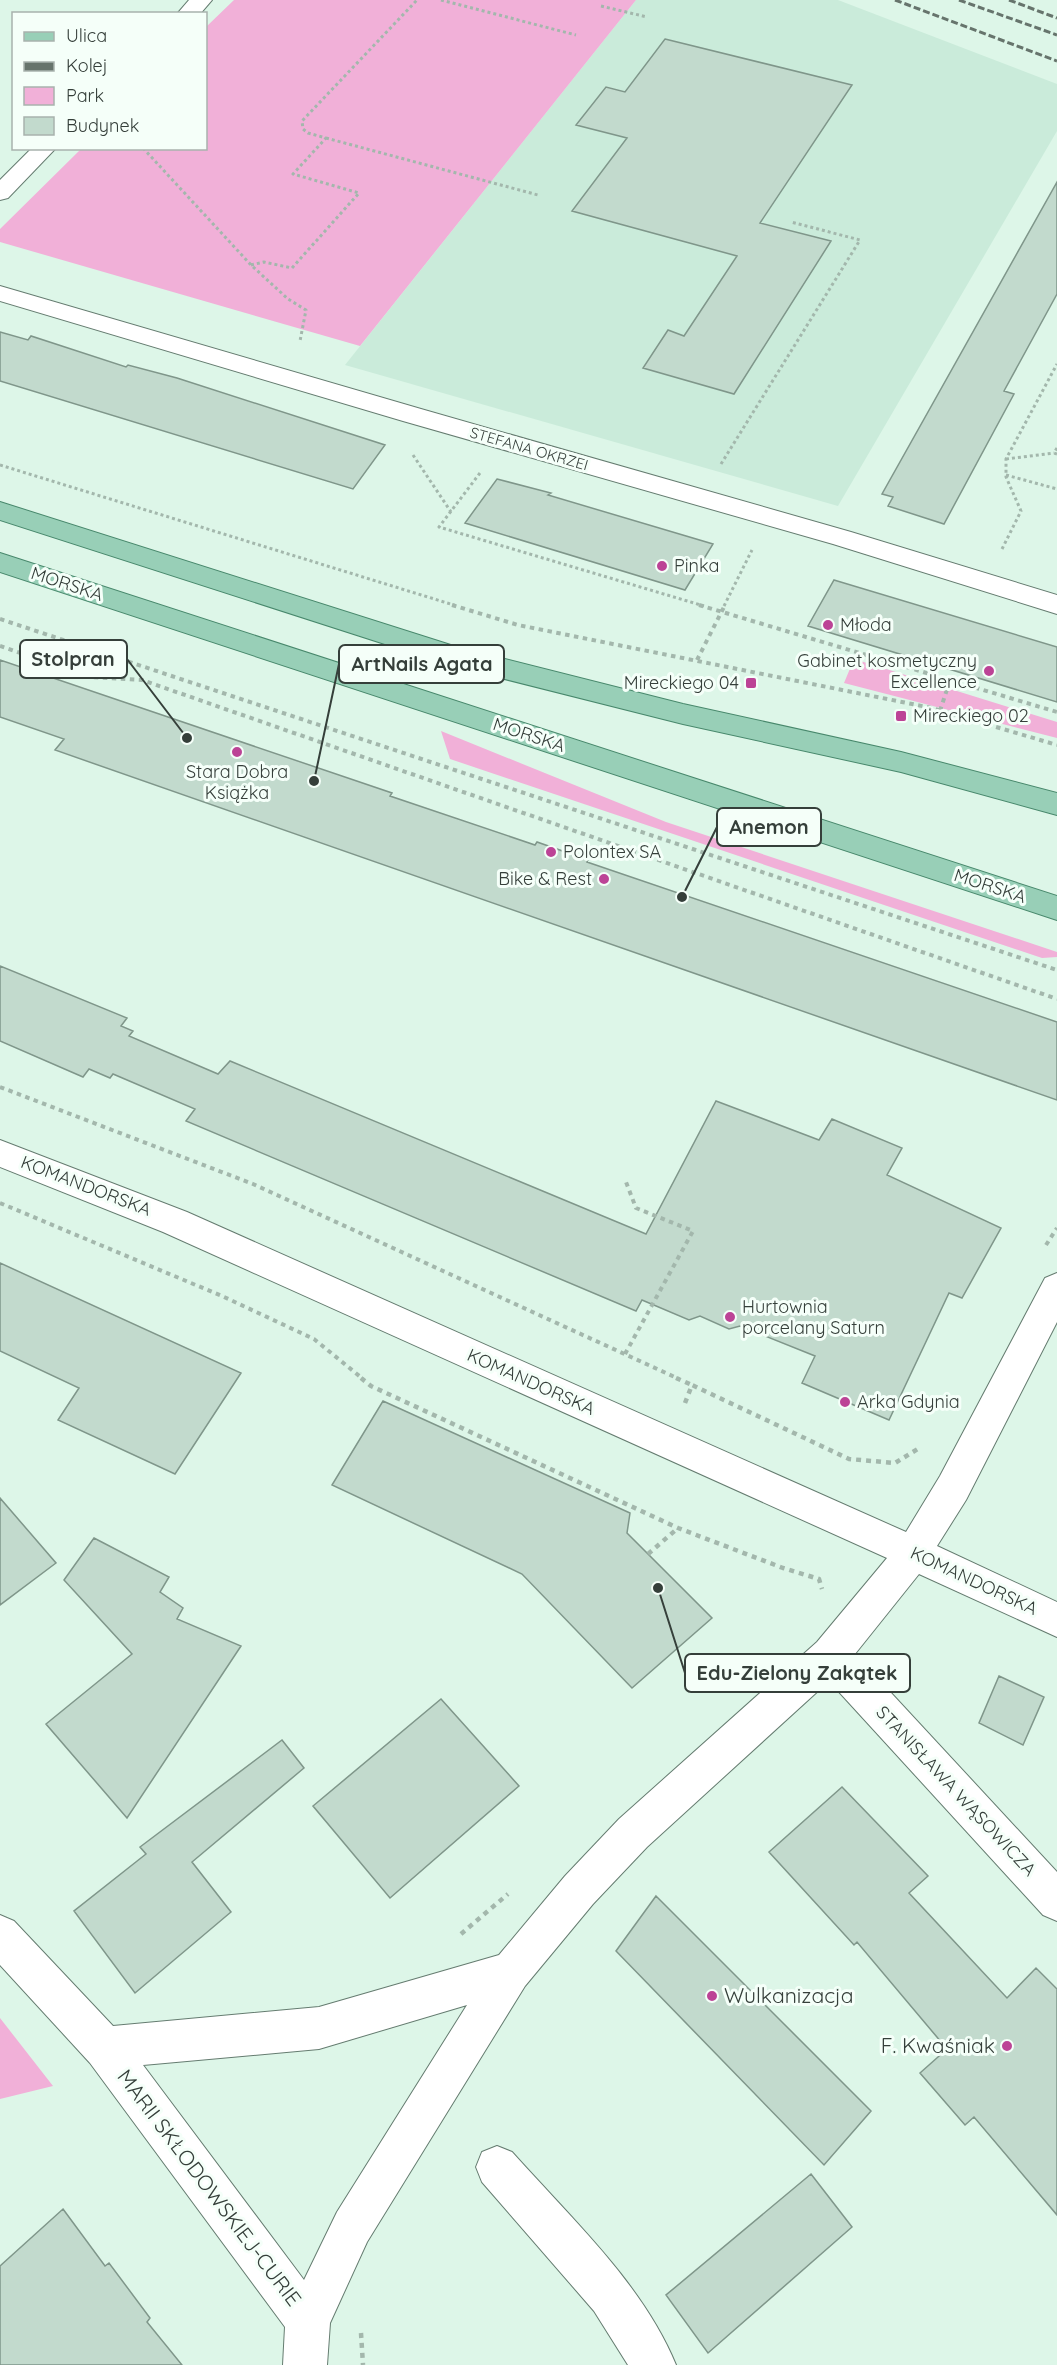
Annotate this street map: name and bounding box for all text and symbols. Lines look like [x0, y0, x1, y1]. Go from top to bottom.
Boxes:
legend [12, 12, 207, 150]
text: Ulica [66, 24, 107, 47]
text: Kolej [66, 54, 108, 77]
text: Park [66, 84, 104, 107]
text: Budynek [66, 114, 139, 137]
street label: STEFANA OKRZEI [468, 423, 590, 474]
place label: Pinka [674, 554, 719, 577]
marker: Pinka [655, 559, 669, 573]
street label: MORSKA [28, 561, 107, 606]
place label: Młoda [840, 613, 892, 636]
marker: Młoda [821, 618, 835, 632]
callout: Stolpran [20, 640, 127, 678]
callout: ArtNails Agata [339, 645, 504, 683]
text: Stolpran [31, 646, 115, 671]
place label: Gabinet kosmetyczny Excellence [797, 649, 977, 693]
text: ArtNails Agata [352, 651, 493, 676]
marker: Gabinet kosmetyczny Excellence [982, 664, 996, 678]
place label: Mireckiego 04 [624, 671, 739, 694]
marker: Mireckiego 04 [744, 676, 758, 690]
place label: Mireckiego 02 [913, 704, 1029, 727]
marker: Mireckiego 02 [894, 709, 908, 723]
street label: MORSKA [490, 712, 569, 757]
marker: Stara Dobra Książka [230, 745, 244, 759]
place label: Stara Dobra Książka [186, 760, 288, 804]
callout: Anemon [717, 808, 821, 846]
text: Anemon [729, 814, 809, 839]
place label: Polontex SA [563, 840, 661, 863]
marker: Polontex SA [544, 845, 558, 859]
street label: MORSKA [951, 863, 1030, 908]
place label: Bike & Rest [498, 867, 592, 890]
marker: Bike & Rest [597, 872, 611, 886]
street label: KOMANDORSKA [18, 1150, 155, 1221]
place label: Hurtownia porcelany Saturn [742, 1295, 885, 1339]
marker: Hurtownia porcelany Saturn [723, 1310, 737, 1324]
street label: KOMANDORSKA [464, 1343, 599, 1420]
place label: Arka Gdynia [857, 1390, 960, 1413]
marker: Arka Gdynia [838, 1395, 852, 1409]
street label: KOMANDORSKA [907, 1541, 1042, 1620]
callout: Edu-Zielony Zakątek [685, 1654, 910, 1692]
text: Edu-Zielony Zakątek [697, 1660, 897, 1685]
street label: STANISŁAWA WĄSOWICZA [871, 1701, 1042, 1881]
place label: Wulkanizacja [724, 1982, 853, 2008]
marker: Wulkanizacja [705, 1989, 719, 2003]
place label: F. Kwaśniak [881, 2032, 995, 2058]
marker: F. Kwaśniak [1000, 2039, 1014, 2053]
street label: MARII SKŁODOWSKIEJ-CURIE [112, 2064, 307, 2311]

